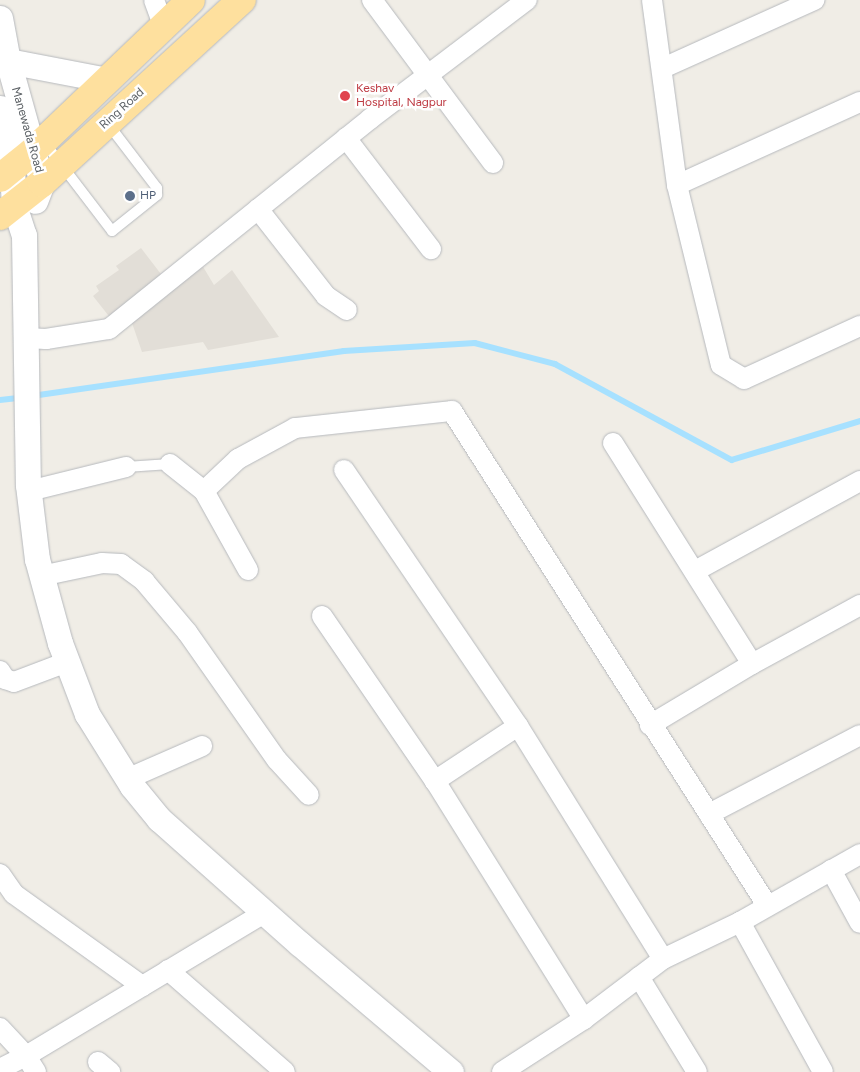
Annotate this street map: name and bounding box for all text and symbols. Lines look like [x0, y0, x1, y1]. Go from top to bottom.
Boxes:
place label: Keshav Hospital, Nagpur [356, 82, 447, 110]
street label: Manewada Road [8, 85, 46, 175]
street label: Ring Road [97, 85, 147, 133]
marker: Keshav Hospital, Nagpur [338, 89, 352, 103]
place label: HP [140, 189, 156, 203]
marker: HP [124, 190, 136, 202]

